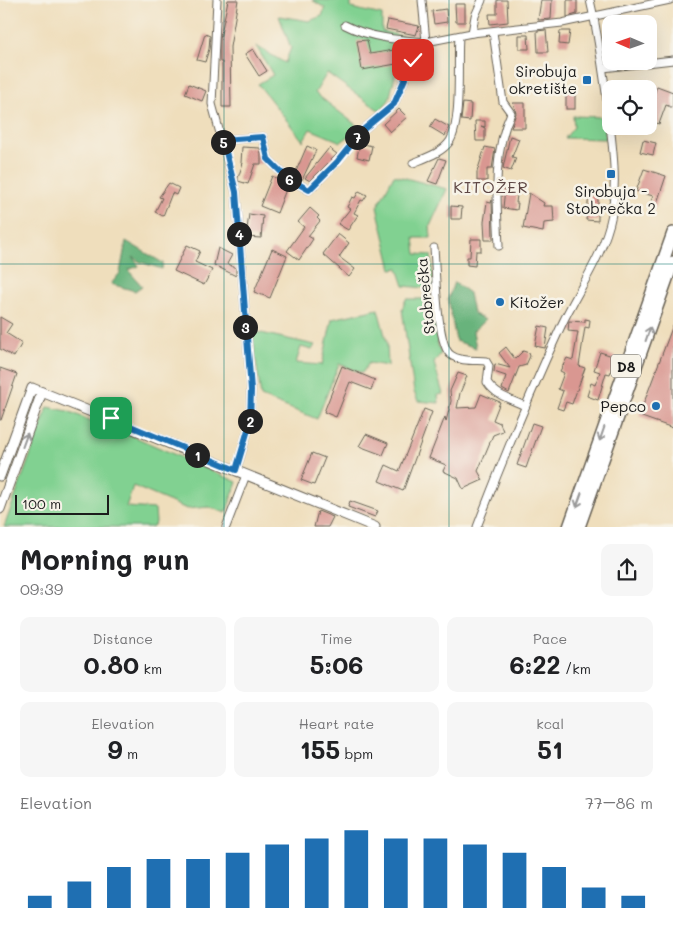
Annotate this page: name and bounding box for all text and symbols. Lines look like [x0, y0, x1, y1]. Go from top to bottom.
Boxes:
north arrow [602, 15, 658, 70]
map controls [602, 15, 657, 135]
pin [392, 39, 434, 81]
icon: check [399, 46, 427, 74]
place label: Sirobuja okretište [509, 61, 577, 98]
marker: Sirobuja okretište [581, 74, 593, 86]
button: locate [602, 80, 657, 135]
pin: 7 [344, 124, 370, 150]
text: 7 [354, 128, 361, 147]
pin: 5 [210, 130, 236, 154]
text: 5 [219, 133, 228, 152]
pin: 6 [276, 166, 302, 192]
marker: Sirobuja - Stobrečka 2 [605, 168, 617, 180]
text: 6 [285, 170, 294, 189]
district label: KITOŽER [453, 176, 529, 197]
place label: Sirobuja - Stobrečka 2 [566, 181, 656, 218]
pin: 4 [226, 222, 252, 246]
text: 4 [235, 225, 244, 244]
street label: Stobrečka [411, 257, 439, 335]
place label: Kitožer [510, 292, 564, 312]
marker: Kitožer [494, 296, 506, 308]
pin: 3 [232, 314, 258, 340]
text: 3 [241, 318, 250, 337]
one-way arrow [644, 327, 653, 343]
road number: D8 [611, 354, 641, 378]
place label: Pepco [601, 396, 646, 416]
pin [90, 397, 132, 439]
marker: Pepco [650, 400, 662, 412]
icon: arrive [97, 404, 125, 432]
pin: 2 [238, 408, 262, 434]
text: 2 [247, 412, 254, 431]
one-way arrow [597, 425, 606, 441]
one-way arrow [21, 433, 30, 448]
pin: 1 [184, 442, 210, 468]
text: 1 [194, 446, 201, 465]
scale bar [15, 492, 109, 515]
one-way arrow [574, 492, 583, 507]
text: 100 m [22, 494, 61, 513]
text: Morning run [20, 541, 189, 577]
button: share [601, 544, 653, 596]
text: 09:39 [20, 578, 63, 599]
text: Distance [93, 629, 153, 648]
text: Time [321, 629, 352, 648]
text: Pace [533, 629, 567, 648]
text: 0.80 [84, 648, 139, 680]
text: 5:06 [310, 648, 363, 680]
text: 6:22 [509, 648, 560, 680]
text: km [139, 659, 162, 678]
text: /km [560, 659, 591, 678]
text: Elevation [91, 714, 154, 733]
text: Heart rate [299, 714, 374, 733]
text: kcal [536, 714, 564, 733]
text: 9 [107, 733, 123, 765]
text: 155 [300, 733, 340, 765]
text: 51 [537, 733, 563, 765]
text: m [123, 744, 138, 763]
text: bpm [340, 744, 373, 763]
text: Elevation [20, 792, 92, 813]
text: 77–86 m [585, 792, 653, 813]

